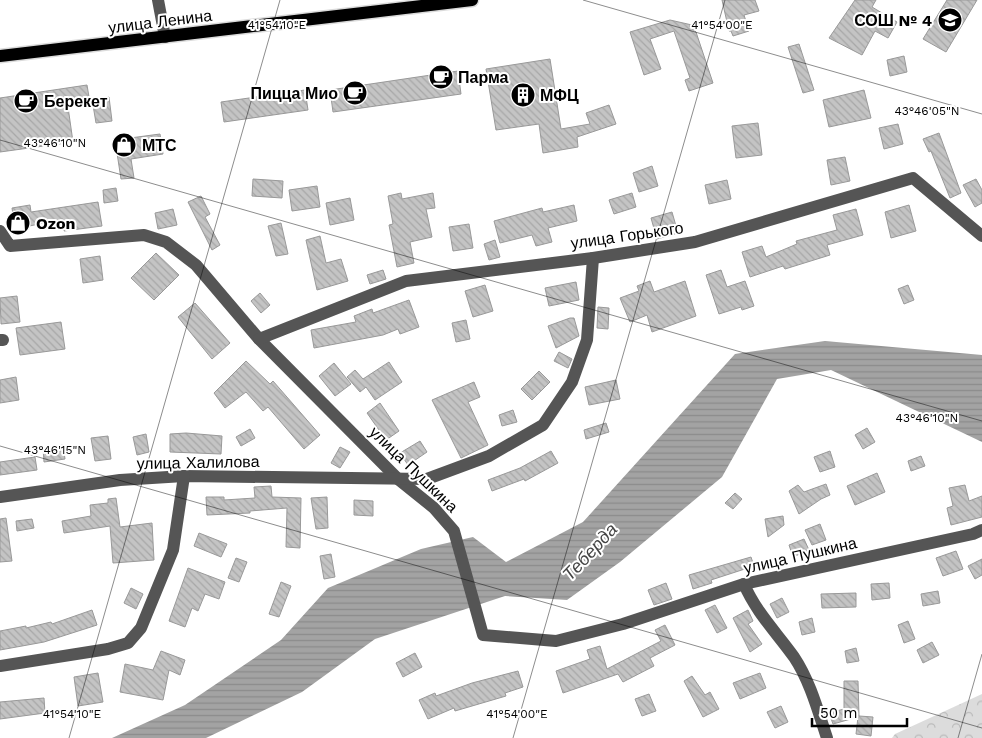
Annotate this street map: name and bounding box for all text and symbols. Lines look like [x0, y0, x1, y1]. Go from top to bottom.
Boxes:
street label: улица Ленина [107, 6, 213, 37]
school or university icon: СОШ № 4 [937, 7, 963, 33]
place label: СОШ № 4 [854, 11, 932, 30]
text: 41°54'10"E [248, 18, 307, 32]
text: 41°54'00"E [691, 18, 753, 32]
cafe icon: Парма [428, 64, 454, 90]
place label: Парма [458, 68, 509, 87]
cafe icon: Пицца Мио [342, 80, 368, 106]
building icon: МФЦ [510, 82, 536, 108]
place label: Пицца Мио [250, 84, 338, 103]
place label: МФЦ [540, 86, 579, 105]
cafe icon: Берекет [13, 88, 39, 114]
place label: Берекет [44, 92, 108, 111]
text: 43°46'05"N [894, 104, 960, 118]
shop icon: МТС [111, 132, 137, 158]
text: 43°46'10"N [24, 136, 86, 150]
place label: МТС [142, 136, 177, 155]
shop icon: Ozon [5, 210, 31, 236]
place label: Ozon [36, 214, 75, 233]
street label: улица Горького [569, 218, 685, 253]
text: 43°46'10"N [896, 411, 958, 425]
street label: улица Пушкина [366, 422, 462, 516]
text: 43°46'15"N [24, 443, 86, 457]
street label: улица Халилова [136, 452, 260, 473]
water label: Теберда [558, 519, 621, 585]
street label: улица Пушкина [742, 533, 859, 578]
scale bar [812, 696, 907, 728]
text: 50 m [820, 704, 857, 722]
text: 41°54'10"E [43, 707, 102, 721]
text: 41°54'00"E [486, 707, 548, 721]

